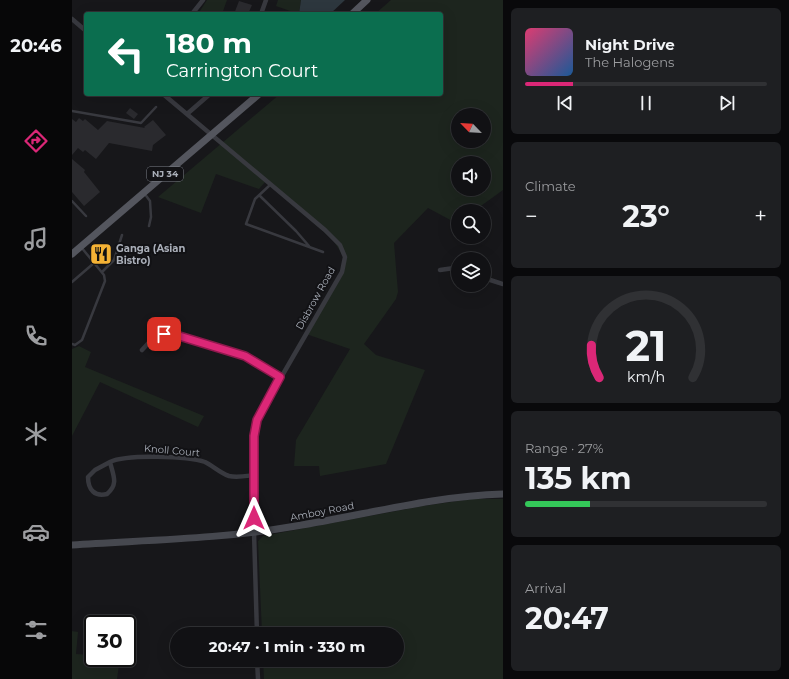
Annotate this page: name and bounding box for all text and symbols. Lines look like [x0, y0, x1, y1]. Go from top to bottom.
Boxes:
text: 180 m [166, 26, 252, 60]
icon: left [100, 28, 152, 80]
text: 20:46 [10, 35, 62, 57]
text: Night Drive [585, 35, 675, 54]
text: The Halogens [585, 54, 674, 70]
text: Carrington Court [166, 60, 318, 82]
icon: previous [554, 92, 576, 114]
icon: pause [635, 92, 657, 114]
icon: next [716, 92, 738, 114]
north arrow [451, 108, 491, 148]
map controls [451, 108, 491, 292]
icon: directions [22, 127, 50, 155]
button: sound [451, 156, 491, 196]
road number: NJ 34 [147, 167, 183, 181]
text: Climate [525, 178, 576, 194]
text: 23° [622, 198, 670, 235]
text: − [525, 203, 538, 230]
text: + [754, 203, 767, 230]
button: search [451, 204, 491, 244]
icon: music [22, 225, 50, 253]
restaurant icon: Ganga (Asian Bistro) [88, 241, 114, 267]
place label: Ganga (Asian Bistro) [116, 242, 185, 267]
button: layers [451, 252, 491, 292]
street label: Disbrow Road [293, 264, 338, 332]
pin [147, 317, 181, 351]
text: 21 [626, 320, 666, 370]
icon: phone [22, 322, 50, 350]
icon: arrive [153, 323, 175, 345]
text: km/h [627, 367, 665, 385]
icon: climate [22, 420, 50, 448]
text: Range · 27% [525, 440, 603, 456]
street label: Knoll Court [143, 442, 200, 459]
text: 135 km [525, 460, 632, 497]
position arrow [233, 497, 275, 539]
street label: Amboy Road [289, 499, 355, 524]
icon: car [22, 518, 50, 546]
text: Arrival [525, 580, 566, 596]
text: 20:47 [525, 600, 609, 637]
speed limit sign: 30 [84, 615, 136, 667]
icon: filters [22, 616, 50, 644]
text: 20:47 · 1 min · 330 m [209, 637, 365, 656]

